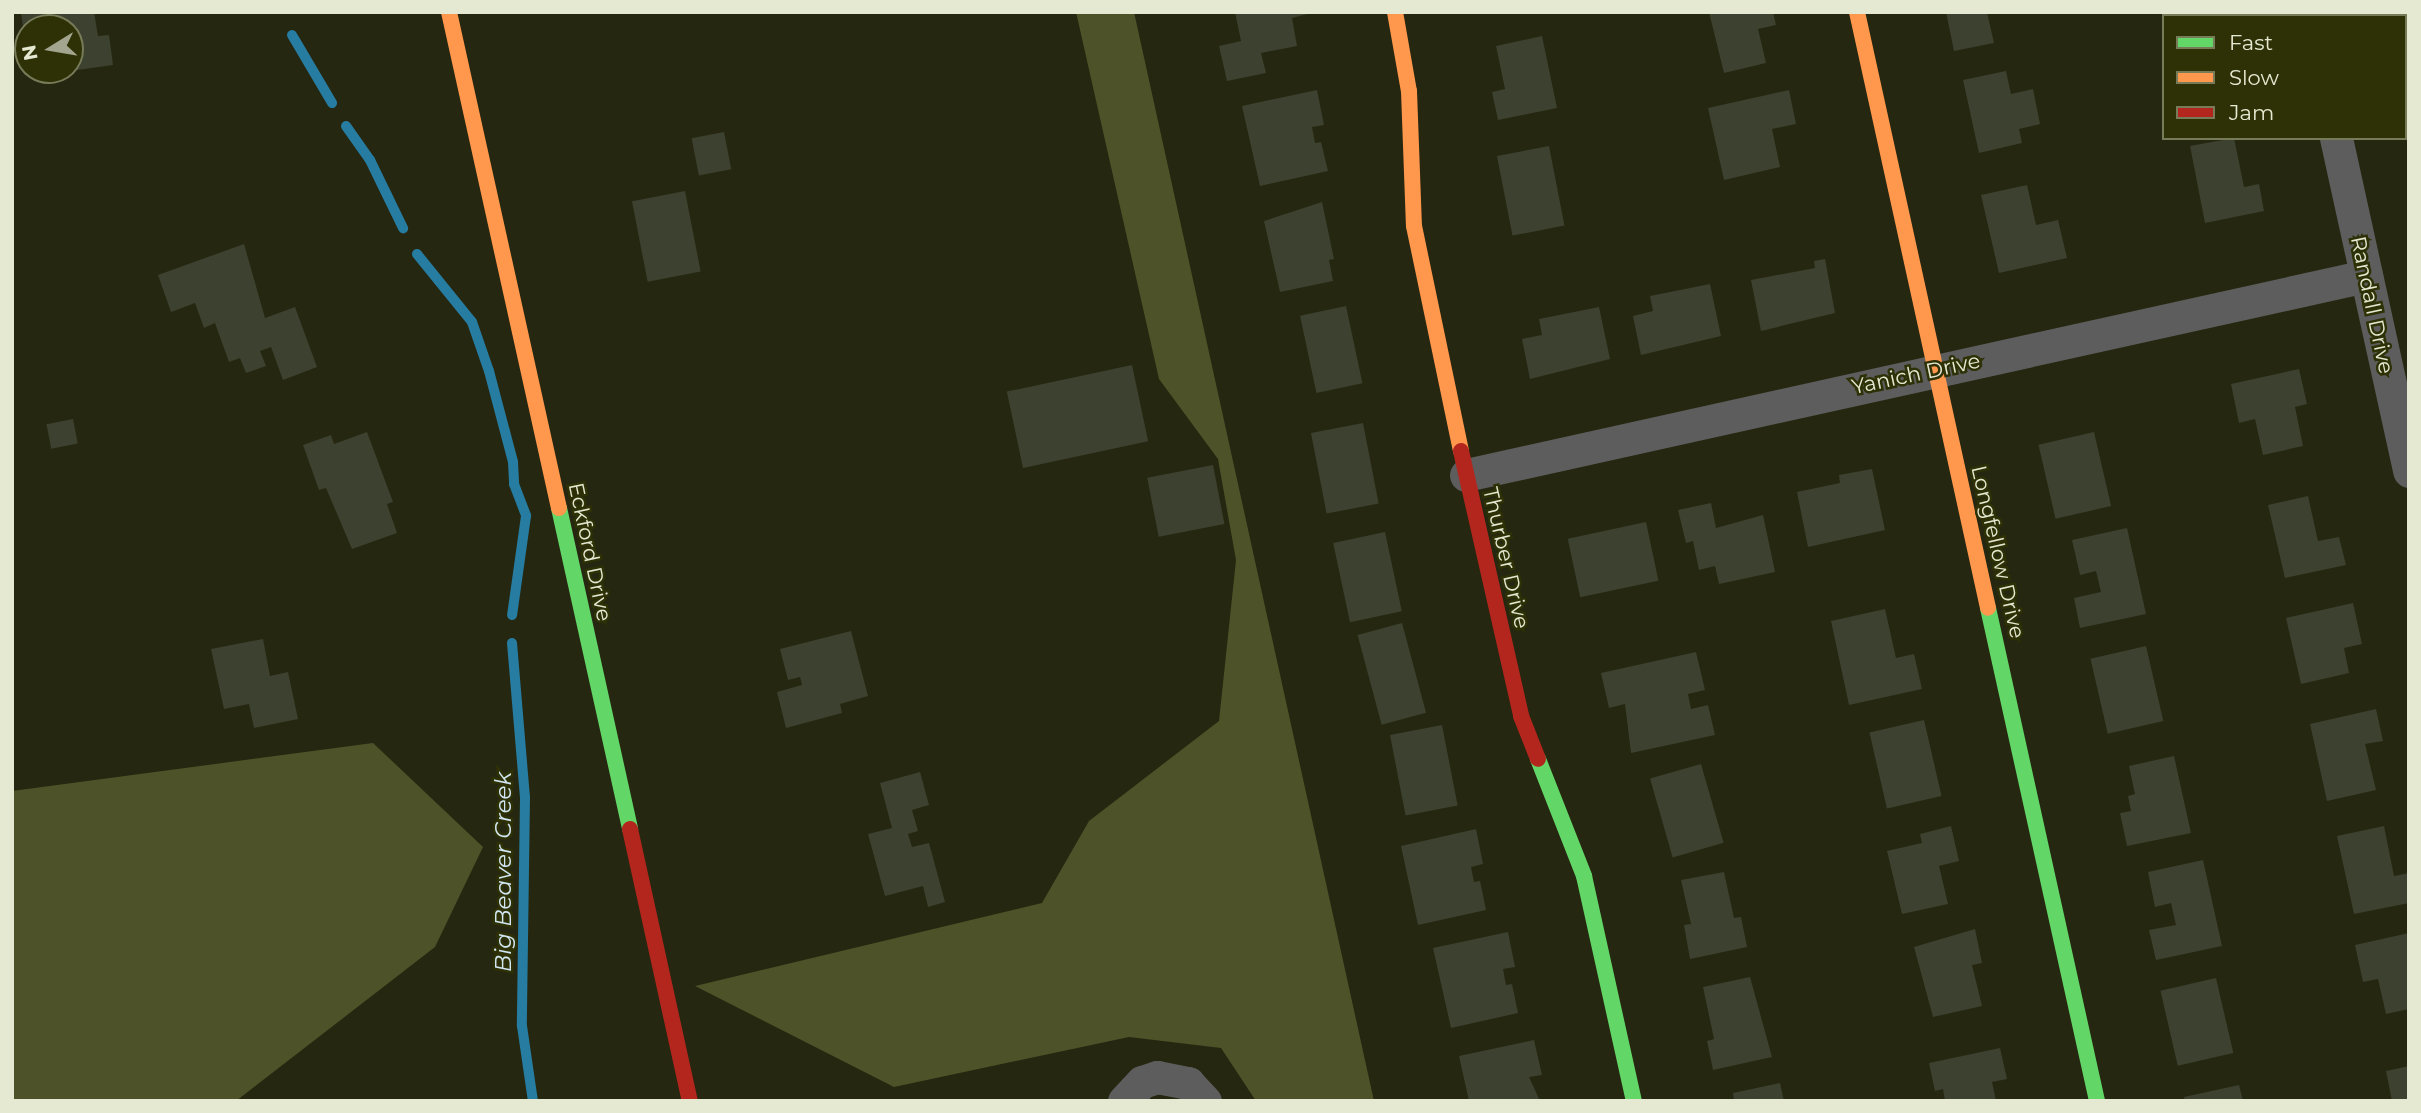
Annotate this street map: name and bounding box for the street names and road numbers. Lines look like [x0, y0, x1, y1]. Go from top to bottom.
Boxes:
street label: Randall Drive [2345, 234, 2399, 376]
street label: Yanich Drive [1850, 348, 1982, 400]
street label: Longfellow Drive [1966, 463, 2030, 641]
street label: Eckford Drive [563, 480, 617, 624]
street label: Thurber Drive [1477, 485, 1535, 631]

